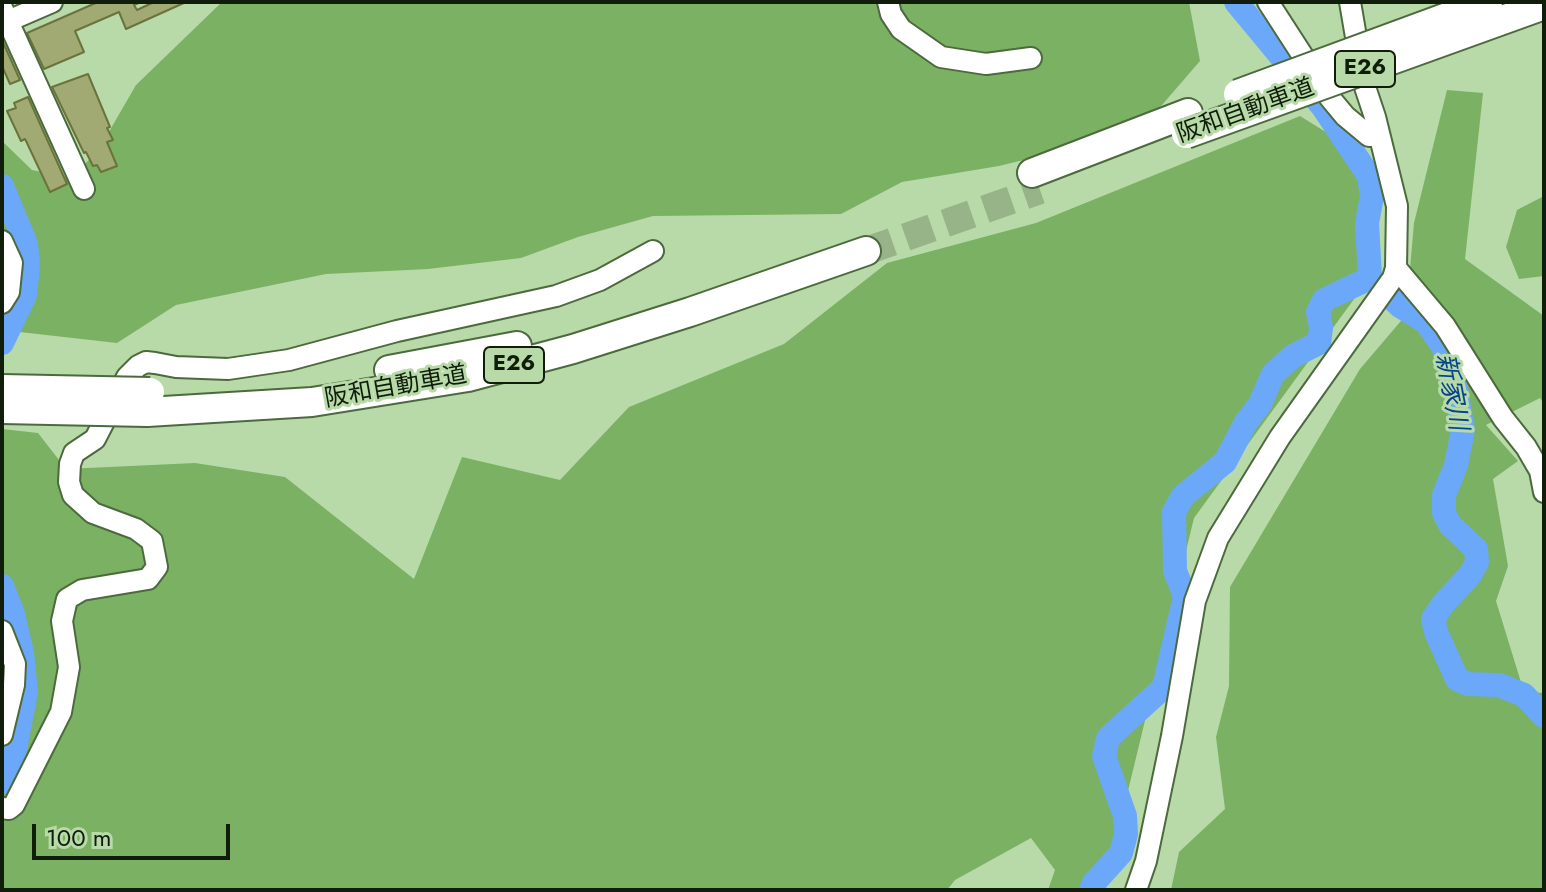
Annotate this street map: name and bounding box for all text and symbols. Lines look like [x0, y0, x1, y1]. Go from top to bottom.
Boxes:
road number: E26 [1335, 51, 1395, 87]
street label: 阪和自動車道 [1173, 74, 1319, 150]
road number: E26 [484, 347, 544, 383]
water label: 新家川 [1427, 351, 1473, 433]
street label: 阪和自動車道 [323, 361, 469, 415]
scale bar [36, 808, 234, 858]
text: 100 m [46, 820, 112, 855]

